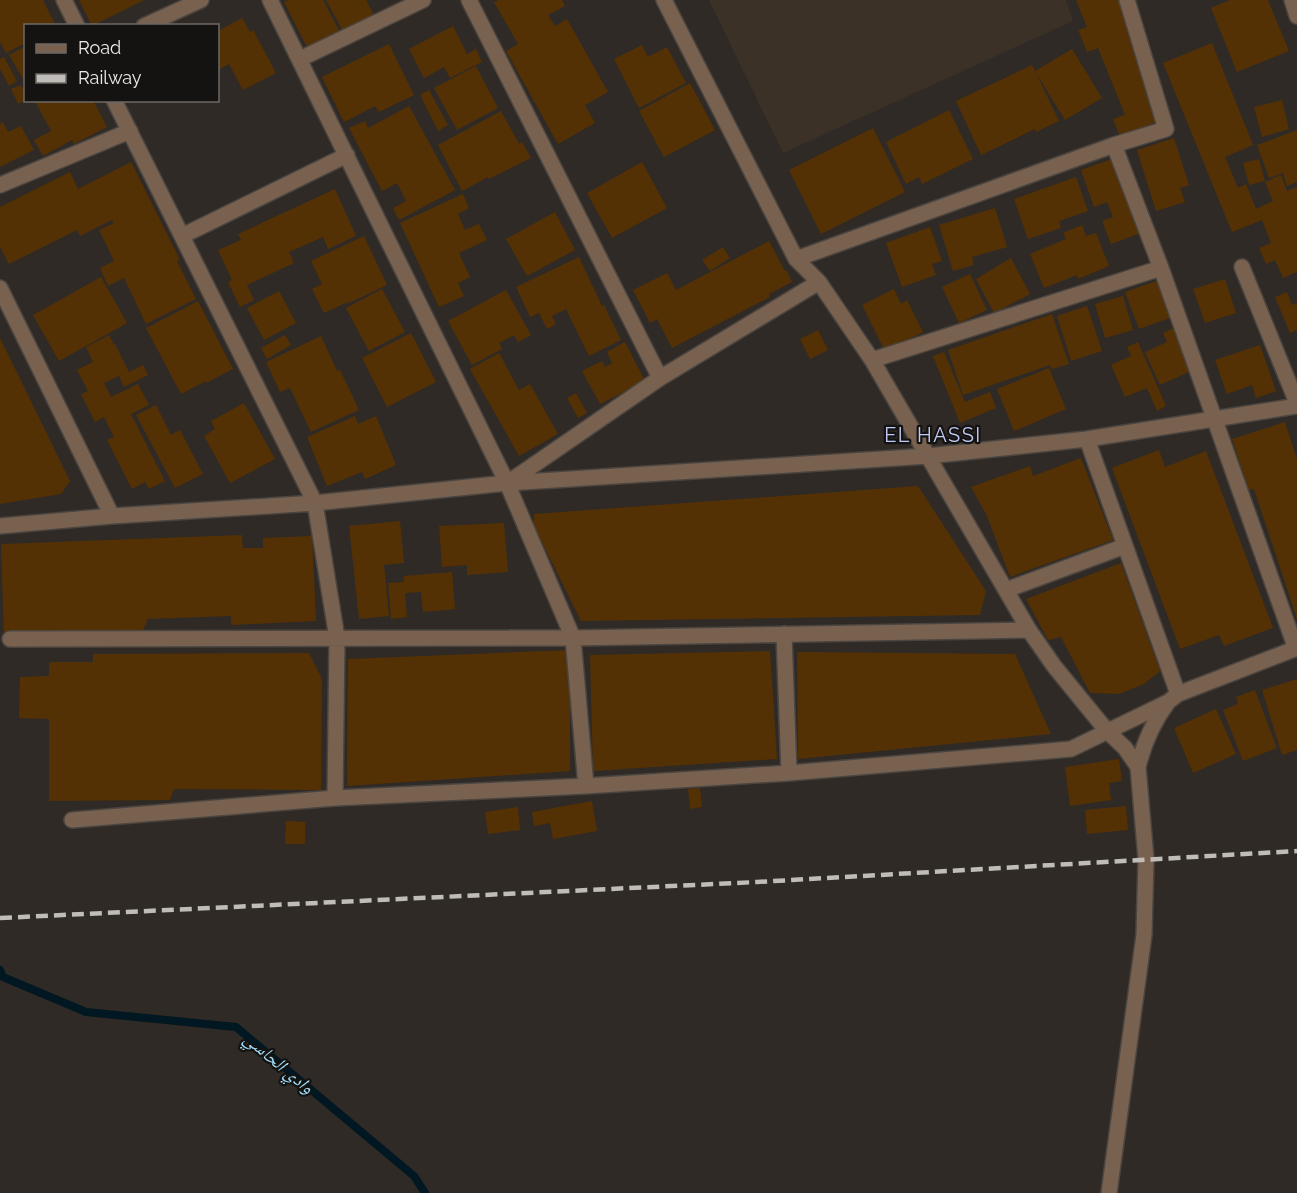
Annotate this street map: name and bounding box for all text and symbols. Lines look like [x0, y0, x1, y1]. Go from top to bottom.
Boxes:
legend [24, 24, 219, 102]
text: Road [78, 37, 121, 58]
text: Railway [78, 67, 142, 88]
district label: EL HASSI [884, 423, 982, 447]
water label: وادي الحاسي [237, 1027, 319, 1102]

